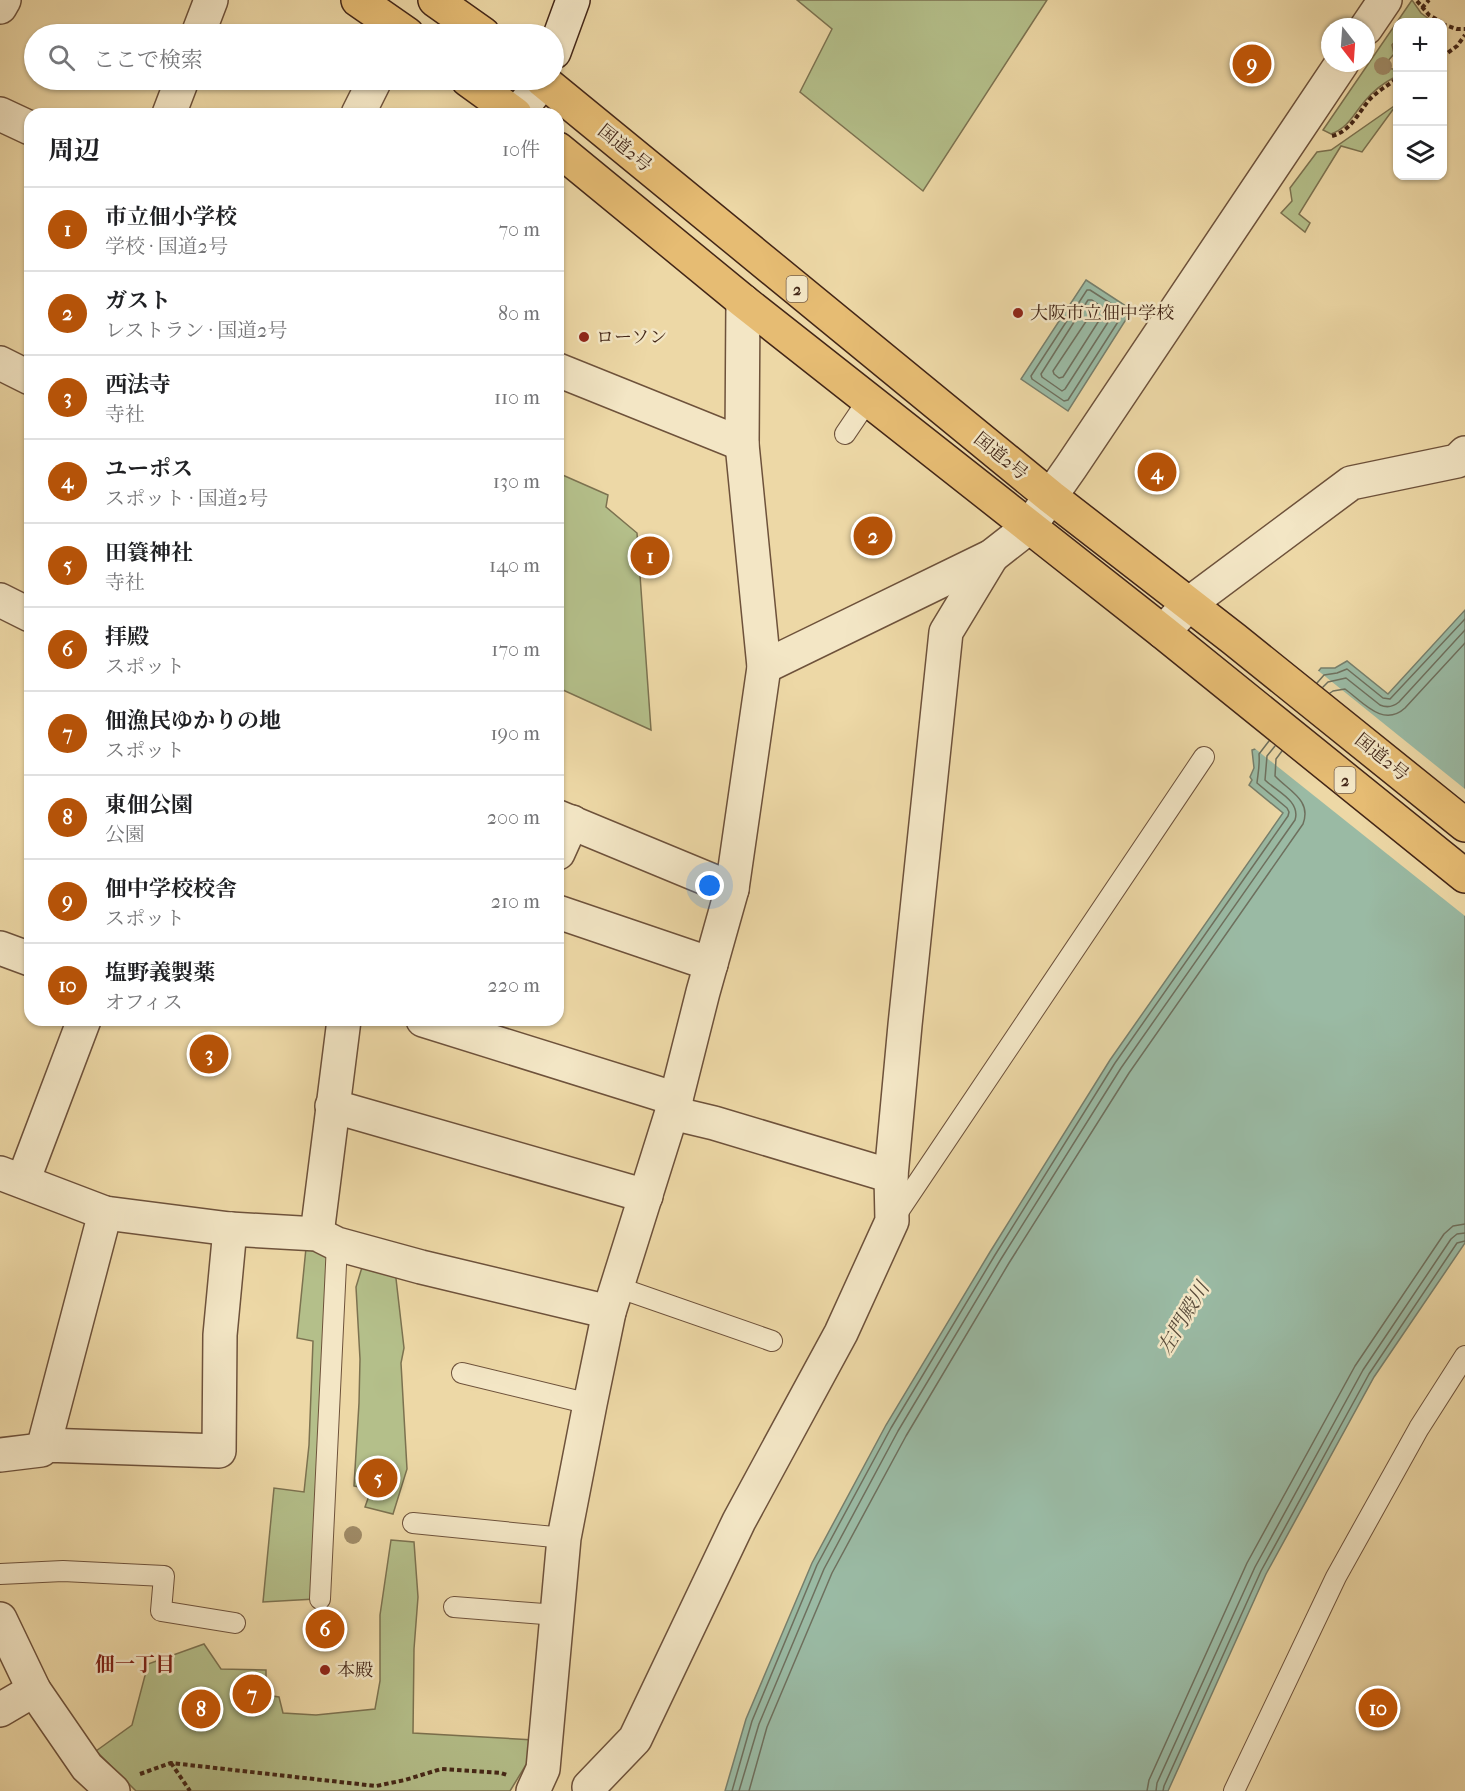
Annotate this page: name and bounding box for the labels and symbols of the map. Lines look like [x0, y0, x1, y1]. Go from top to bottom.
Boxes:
north arrow [1321, 18, 1375, 72]
pin: 9 [1232, 42, 1272, 86]
street label: 国道2号 [593, 120, 656, 176]
road number: 2 [786, 276, 808, 302]
place label: 大阪市立佃中学校 [1030, 303, 1174, 324]
marker: 大阪市立佃中学校 [1011, 306, 1025, 320]
place label: ローソン [596, 327, 667, 348]
marker: ローソン [577, 330, 591, 344]
street label: 国道2号 [969, 428, 1032, 484]
pin: 4 [1138, 450, 1176, 494]
pin: 2 [854, 514, 892, 558]
pin: 1 [630, 534, 670, 578]
street label: 国道2号 [1350, 729, 1413, 785]
road number: 2 [1334, 767, 1356, 793]
your location [695, 871, 724, 900]
pin: 3 [190, 1032, 228, 1076]
water label: 左門殿川 [1153, 1276, 1215, 1358]
pin: 5 [358, 1456, 398, 1500]
pin: 6 [306, 1606, 344, 1652]
district label: 佃一丁目 [95, 1653, 175, 1676]
place label: 本殿 [337, 1660, 373, 1681]
marker: 本殿 [318, 1663, 332, 1677]
pin: 7 [232, 1672, 272, 1716]
pin: 8 [182, 1686, 220, 1732]
pin: 10 [1358, 1686, 1398, 1730]

